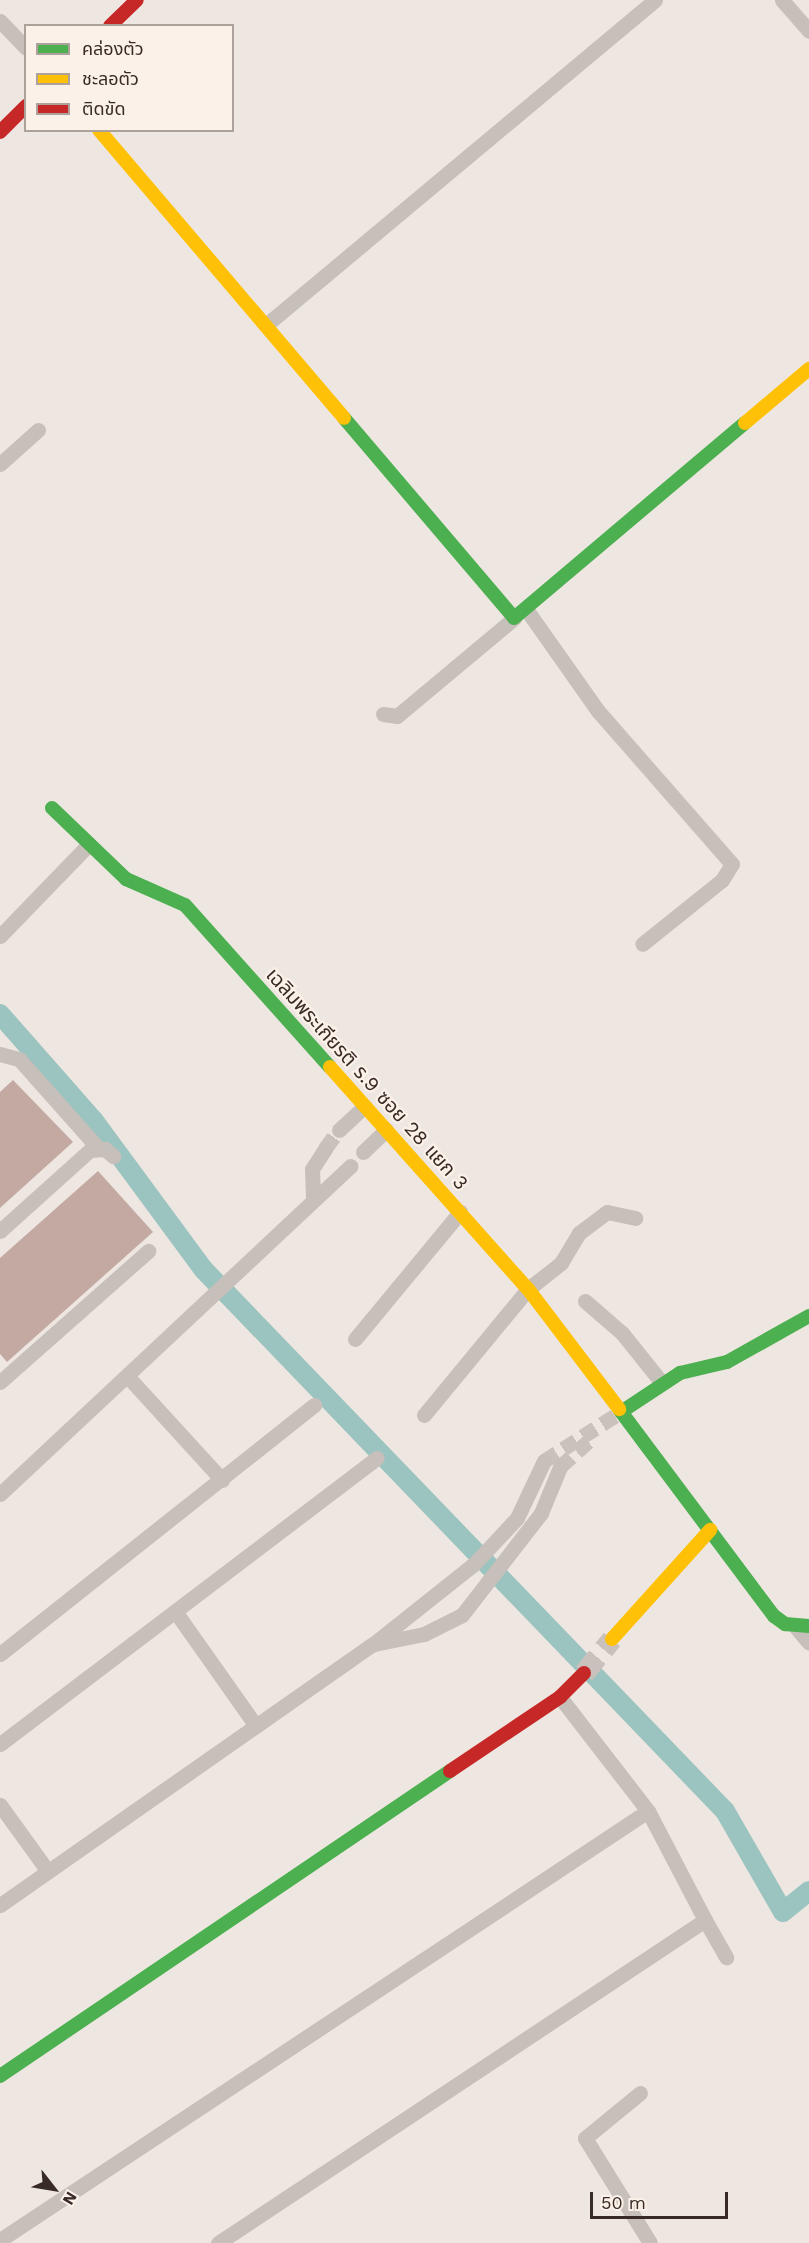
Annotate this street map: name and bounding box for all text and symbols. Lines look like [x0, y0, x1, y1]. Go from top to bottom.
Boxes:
legend [24, 24, 234, 132]
text: คล่องตัว [82, 38, 144, 59]
text: ชะลอตัว [82, 68, 139, 89]
text: ติดขัด [82, 98, 125, 119]
street label: เฉลิมพระเกียรติ ร.9 ซอย 28 แยก 3 [261, 963, 473, 1195]
north arrow [24, 2159, 84, 2219]
scale bar [593, 2180, 731, 2218]
text: N [59, 2189, 81, 2208]
text: 50 m [601, 2192, 646, 2213]

